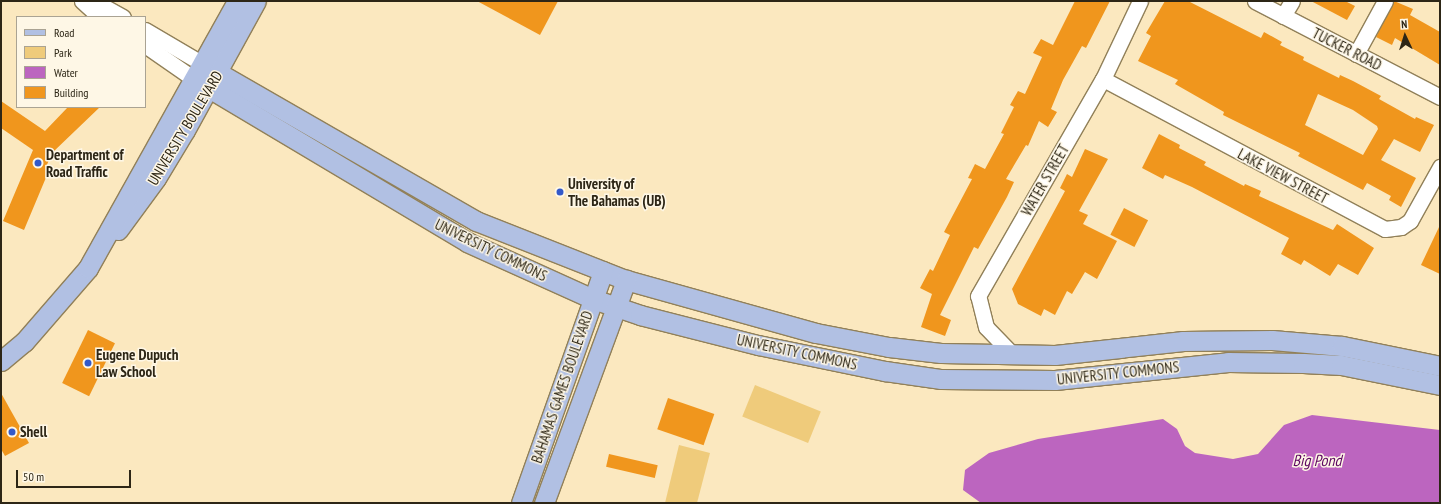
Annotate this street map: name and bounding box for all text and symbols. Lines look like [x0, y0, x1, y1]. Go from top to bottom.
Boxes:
legend [16, 16, 146, 108]
north arrow [1385, 16, 1425, 56]
text: N [1401, 17, 1408, 31]
street label: TUCKER ROAD [1309, 24, 1385, 74]
text: Road [54, 25, 74, 40]
text: Park [54, 45, 72, 60]
text: Water [54, 65, 78, 80]
street label: UNIVERSITY BOULEVARD [144, 67, 226, 189]
text: Building [54, 85, 89, 100]
street label: WATER STREET [1017, 141, 1073, 219]
street label: LAKE VIEW STREET [1234, 144, 1332, 208]
place label: Department of Road Traffic [46, 145, 124, 180]
marker: Department of Road Traffic [33, 158, 43, 168]
place label: University of The Bahamas (UB) [568, 174, 666, 209]
marker: University of The Bahamas (UB) [555, 187, 565, 197]
street label: UNIVERSITY COMMONS [432, 215, 550, 285]
street label: BAHAMAS GAMES BOULEVARD [527, 308, 597, 466]
street label: UNIVERSITY COMMONS [735, 330, 859, 374]
place label: Eugene Dupuch Law School [96, 345, 179, 380]
marker: Eugene Dupuch Law School [83, 358, 93, 368]
street label: UNIVERSITY COMMONS [1056, 358, 1180, 388]
place label: Shell [20, 423, 47, 441]
marker: Shell [7, 427, 17, 437]
water label: Big Pond [1293, 450, 1341, 470]
scale bar [18, 462, 133, 488]
text: 50 m [23, 469, 44, 484]

